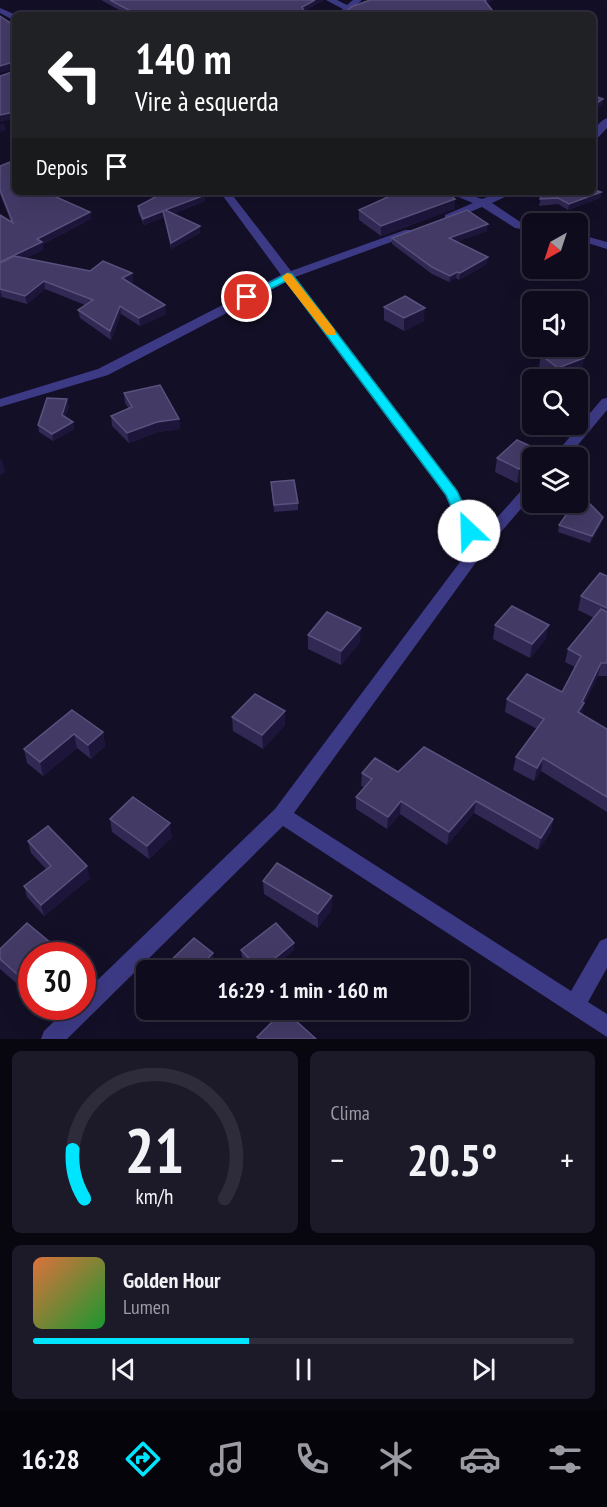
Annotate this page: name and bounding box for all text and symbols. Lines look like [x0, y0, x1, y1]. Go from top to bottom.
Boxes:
text: 140 m [135, 31, 232, 86]
icon: left [36, 36, 114, 114]
text: Vire à esquerda [135, 84, 279, 118]
icon: arrive [100, 150, 133, 183]
text: Depois [36, 153, 88, 181]
north arrow [522, 213, 588, 279]
map controls [522, 213, 588, 513]
pin [221, 271, 272, 322]
icon: arrive [230, 280, 263, 313]
button: sound [522, 291, 588, 357]
button: search [522, 369, 588, 435]
button: layers [522, 447, 588, 513]
position arrow [437, 499, 501, 563]
speed limit sign: 30 [18, 942, 96, 1020]
text: 16:29 · 1 min · 160 m [217, 976, 388, 1004]
text: Clima [331, 1100, 370, 1126]
text: 21 [125, 1109, 185, 1190]
text: 20.5° [407, 1130, 497, 1188]
text: − [331, 1138, 344, 1181]
text: + [560, 1138, 574, 1181]
text: km/h [136, 1182, 174, 1210]
text: Golden Hour [123, 1266, 221, 1294]
text: Lumen [123, 1294, 170, 1320]
icon: previous [107, 1353, 140, 1386]
icon: pause [287, 1353, 320, 1386]
icon: next [467, 1353, 500, 1386]
icon: directions [122, 1438, 164, 1480]
icon: music [206, 1438, 248, 1480]
icon: phone [291, 1438, 333, 1480]
icon: climate [375, 1438, 417, 1480]
icon: car [459, 1438, 501, 1480]
icon: filters [544, 1438, 586, 1480]
text: 16:28 [21, 1442, 80, 1476]

